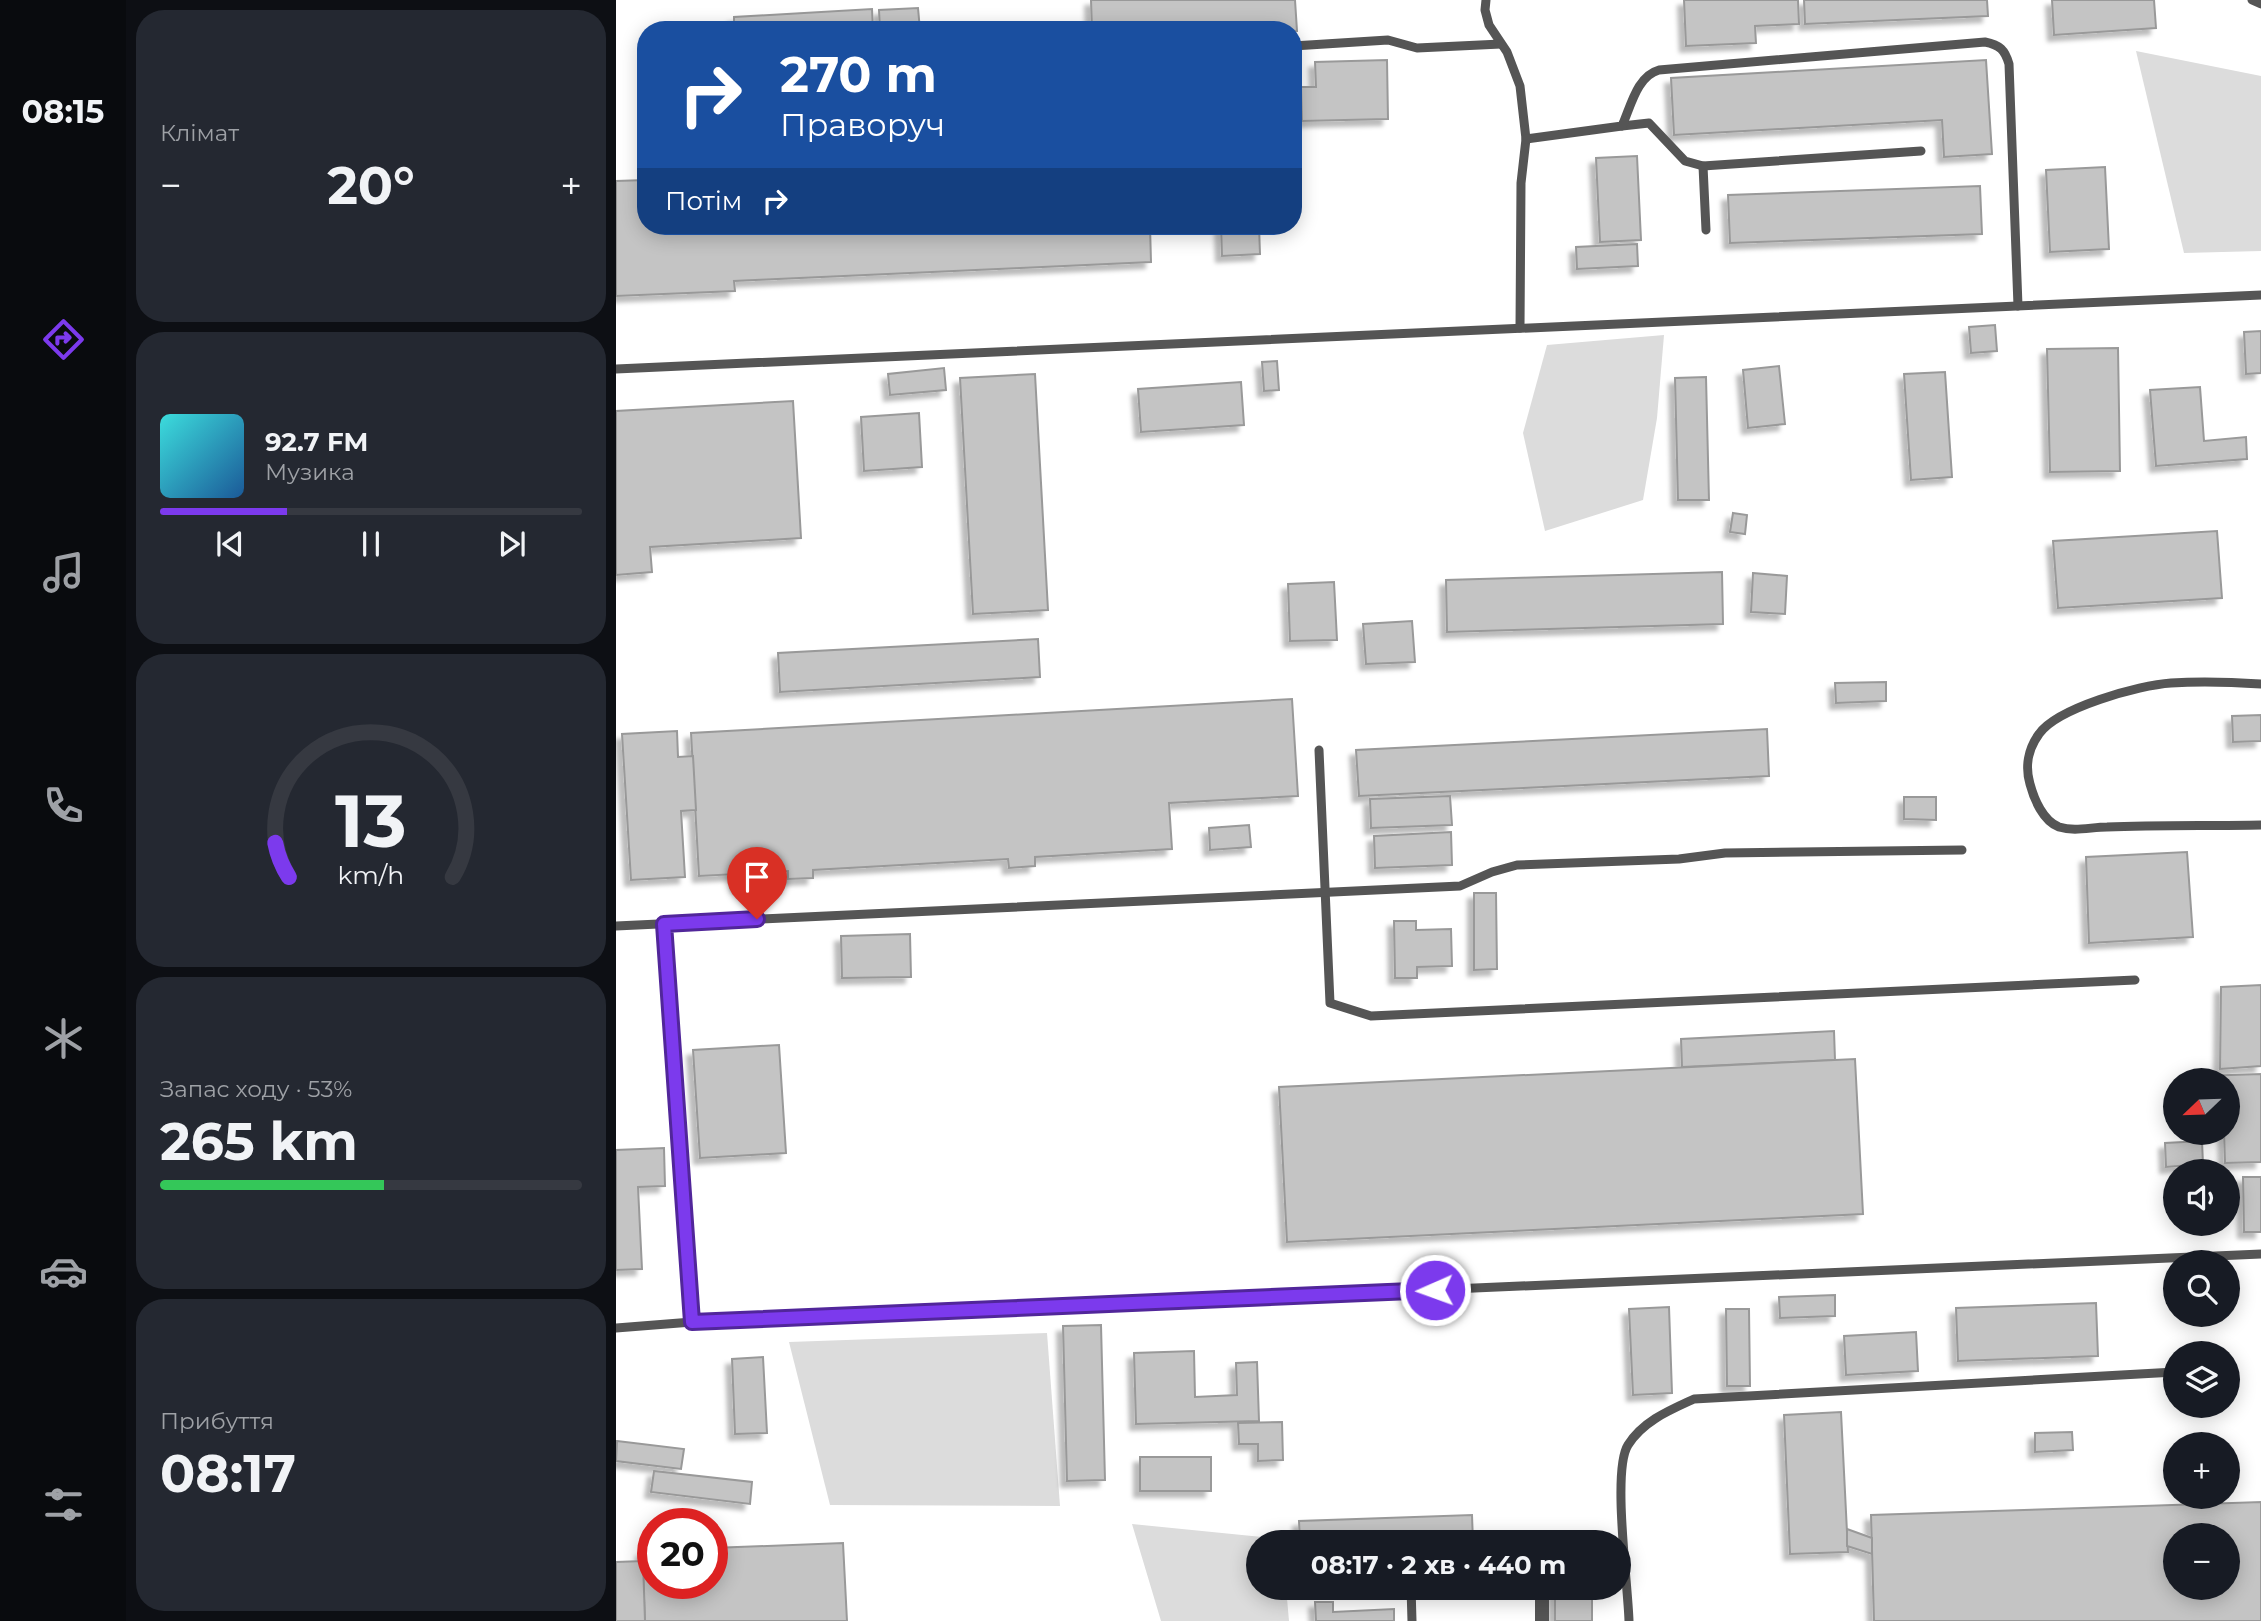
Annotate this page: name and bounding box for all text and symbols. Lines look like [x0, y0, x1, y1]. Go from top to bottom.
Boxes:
text: 270 m [780, 45, 937, 104]
icon: right [665, 49, 756, 140]
text: 08:15 [22, 92, 104, 131]
text: Праворуч [780, 105, 945, 144]
text: Клімат [160, 119, 239, 147]
text: 20° [327, 154, 415, 217]
text: − [160, 162, 182, 209]
text: + [560, 162, 582, 209]
icon: right [756, 182, 794, 220]
text: Потім [665, 185, 742, 217]
icon: directions [39, 315, 88, 364]
text: 92.7 FM [265, 426, 368, 458]
text: Музика [265, 458, 355, 486]
icon: previous [211, 525, 249, 563]
icon: pause [352, 525, 390, 563]
icon: next [493, 525, 531, 563]
icon: music [39, 548, 88, 597]
text: 13 [335, 777, 407, 865]
icon: phone [39, 781, 88, 830]
pin [727, 847, 787, 919]
icon: arrive [738, 858, 776, 896]
text: km/h [338, 859, 404, 889]
icon: climate [39, 1014, 88, 1063]
north arrow [2163, 1068, 2240, 1144]
map controls [2163, 1068, 2240, 1600]
text: Запас ходу · 53% [160, 1075, 352, 1103]
text: 265 km [160, 1110, 358, 1173]
button: sound [2163, 1159, 2240, 1236]
icon: car [39, 1247, 88, 1296]
button: search [2163, 1250, 2240, 1327]
position arrow [1398, 1253, 1472, 1327]
button: layers [2163, 1341, 2240, 1418]
text: Прибуття [160, 1407, 274, 1435]
button: + [2163, 1432, 2240, 1509]
text: 08:17 [160, 1442, 296, 1505]
icon: filters [39, 1480, 88, 1529]
speed limit sign: 20 [637, 1508, 728, 1599]
button: − [2163, 1523, 2240, 1600]
text: 08:17 · 2 хв · 440 m [1311, 1549, 1566, 1581]

